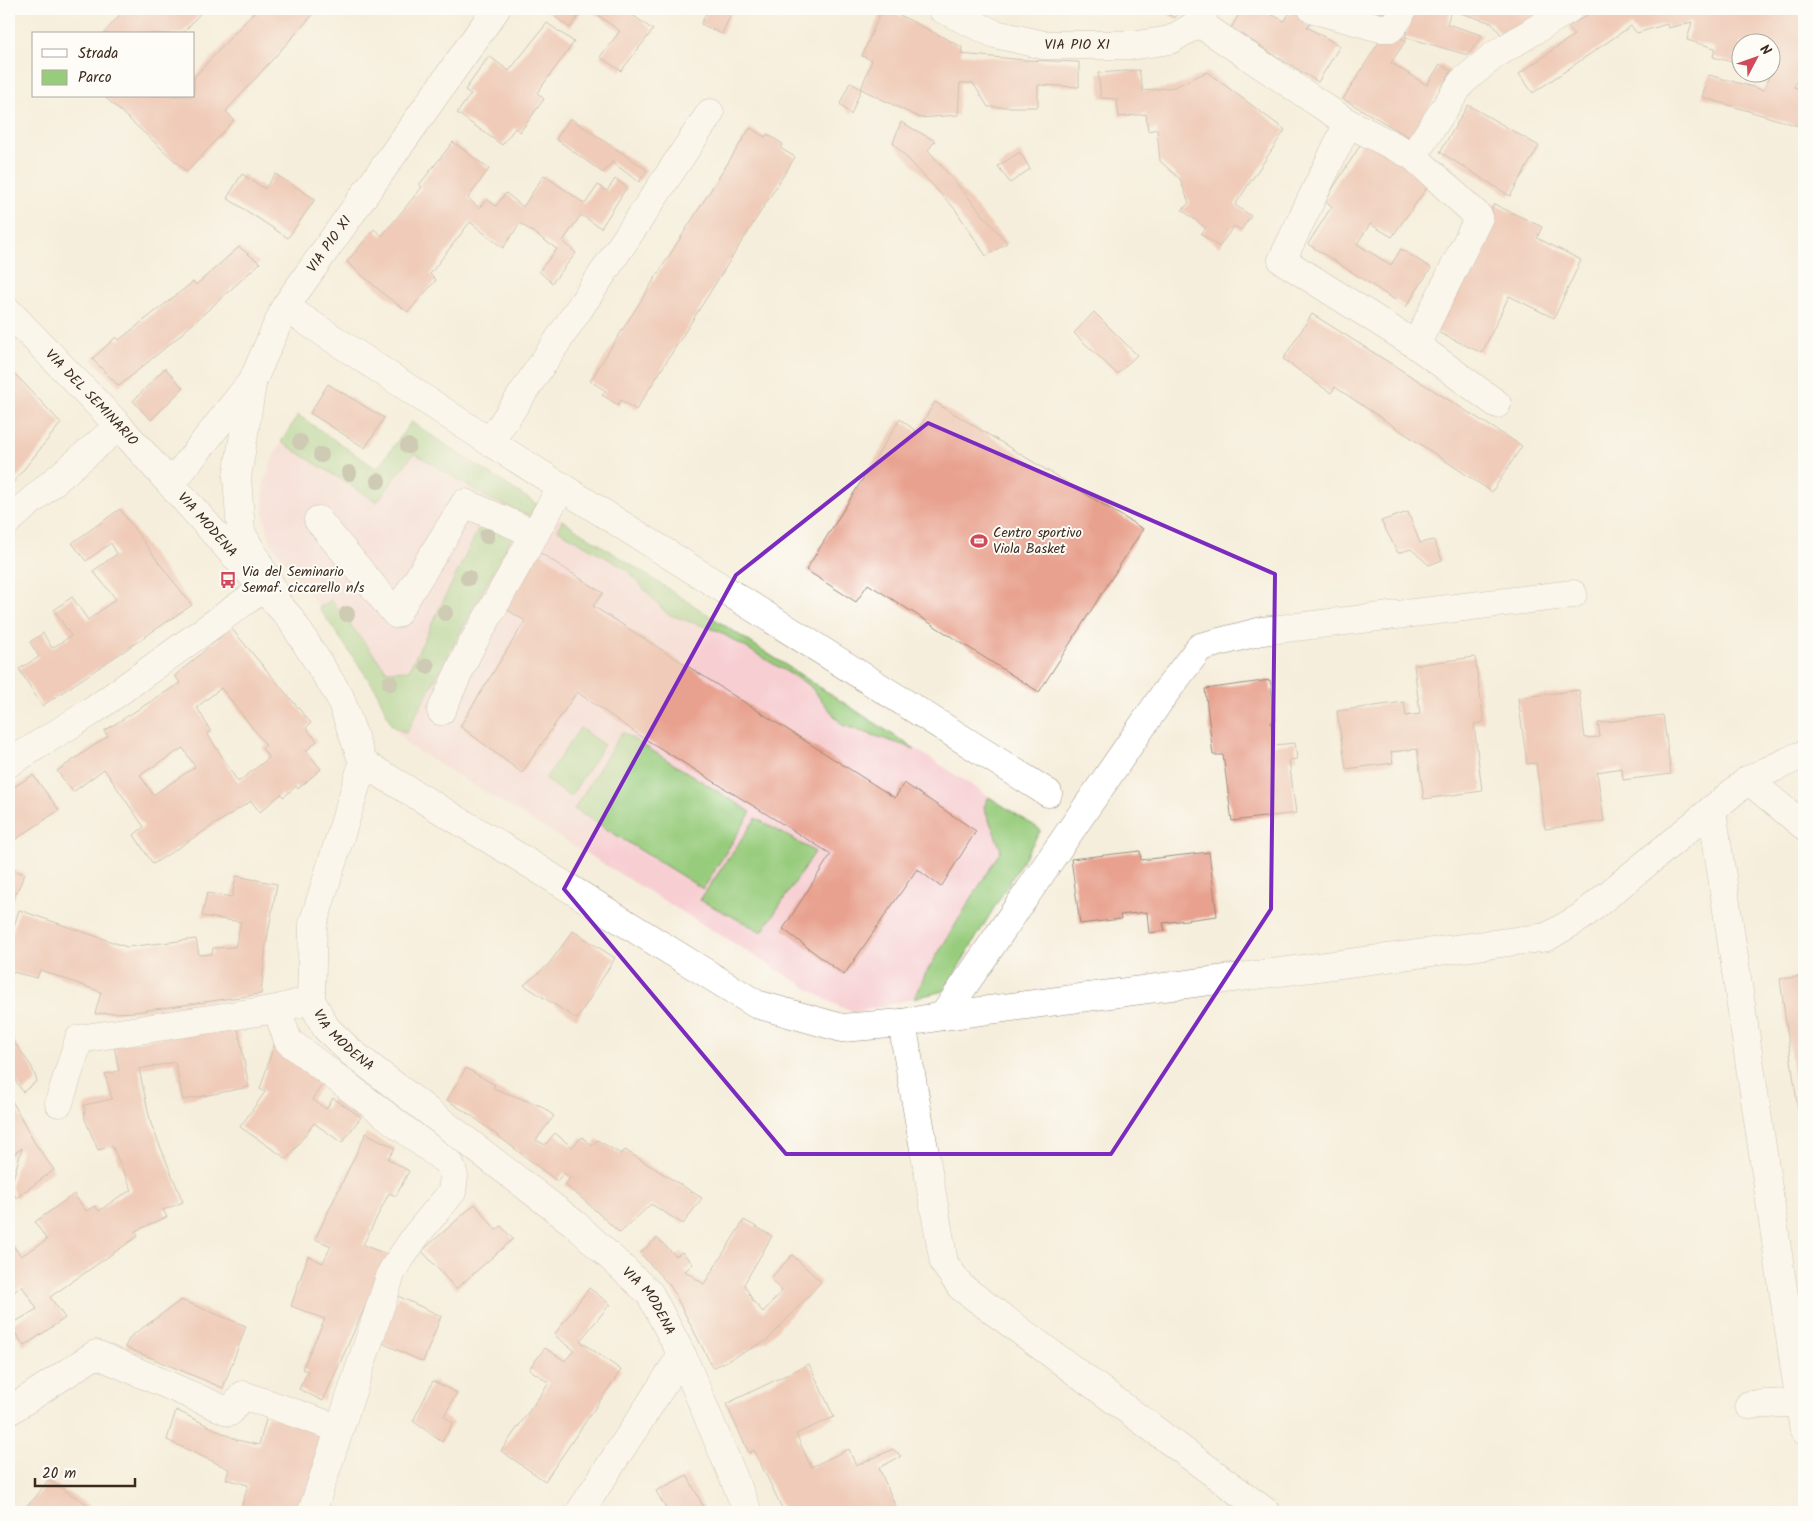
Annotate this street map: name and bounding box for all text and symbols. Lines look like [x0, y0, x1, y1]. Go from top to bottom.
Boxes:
legend [32, 32, 195, 98]
north arrow [1730, 32, 1780, 82]
street label: VIA PIO XI [1045, 34, 1110, 56]
text: N [1754, 40, 1776, 61]
text: Strada [78, 42, 118, 66]
text: Parco [78, 66, 112, 90]
street label: VIA PIO XI [302, 211, 357, 277]
street label: VIA DEL SEMINARIO [40, 344, 143, 451]
street label: VIA MODENA [172, 488, 242, 562]
place label: Centro sportivo Viola Basket [993, 522, 1082, 560]
sports icon: Centro sportivo Viola Basket [969, 531, 989, 551]
place label: Via del Seminario Semaf. ciccarello n/s [242, 561, 364, 599]
bus stop icon: Via del Seminario Semaf. ciccarello n/s [218, 570, 238, 590]
street label: VIA MODENA [307, 1005, 379, 1077]
street label: VIA MODENA [617, 1262, 681, 1339]
scale bar [35, 1456, 135, 1488]
text: 20 m [42, 1462, 76, 1486]

